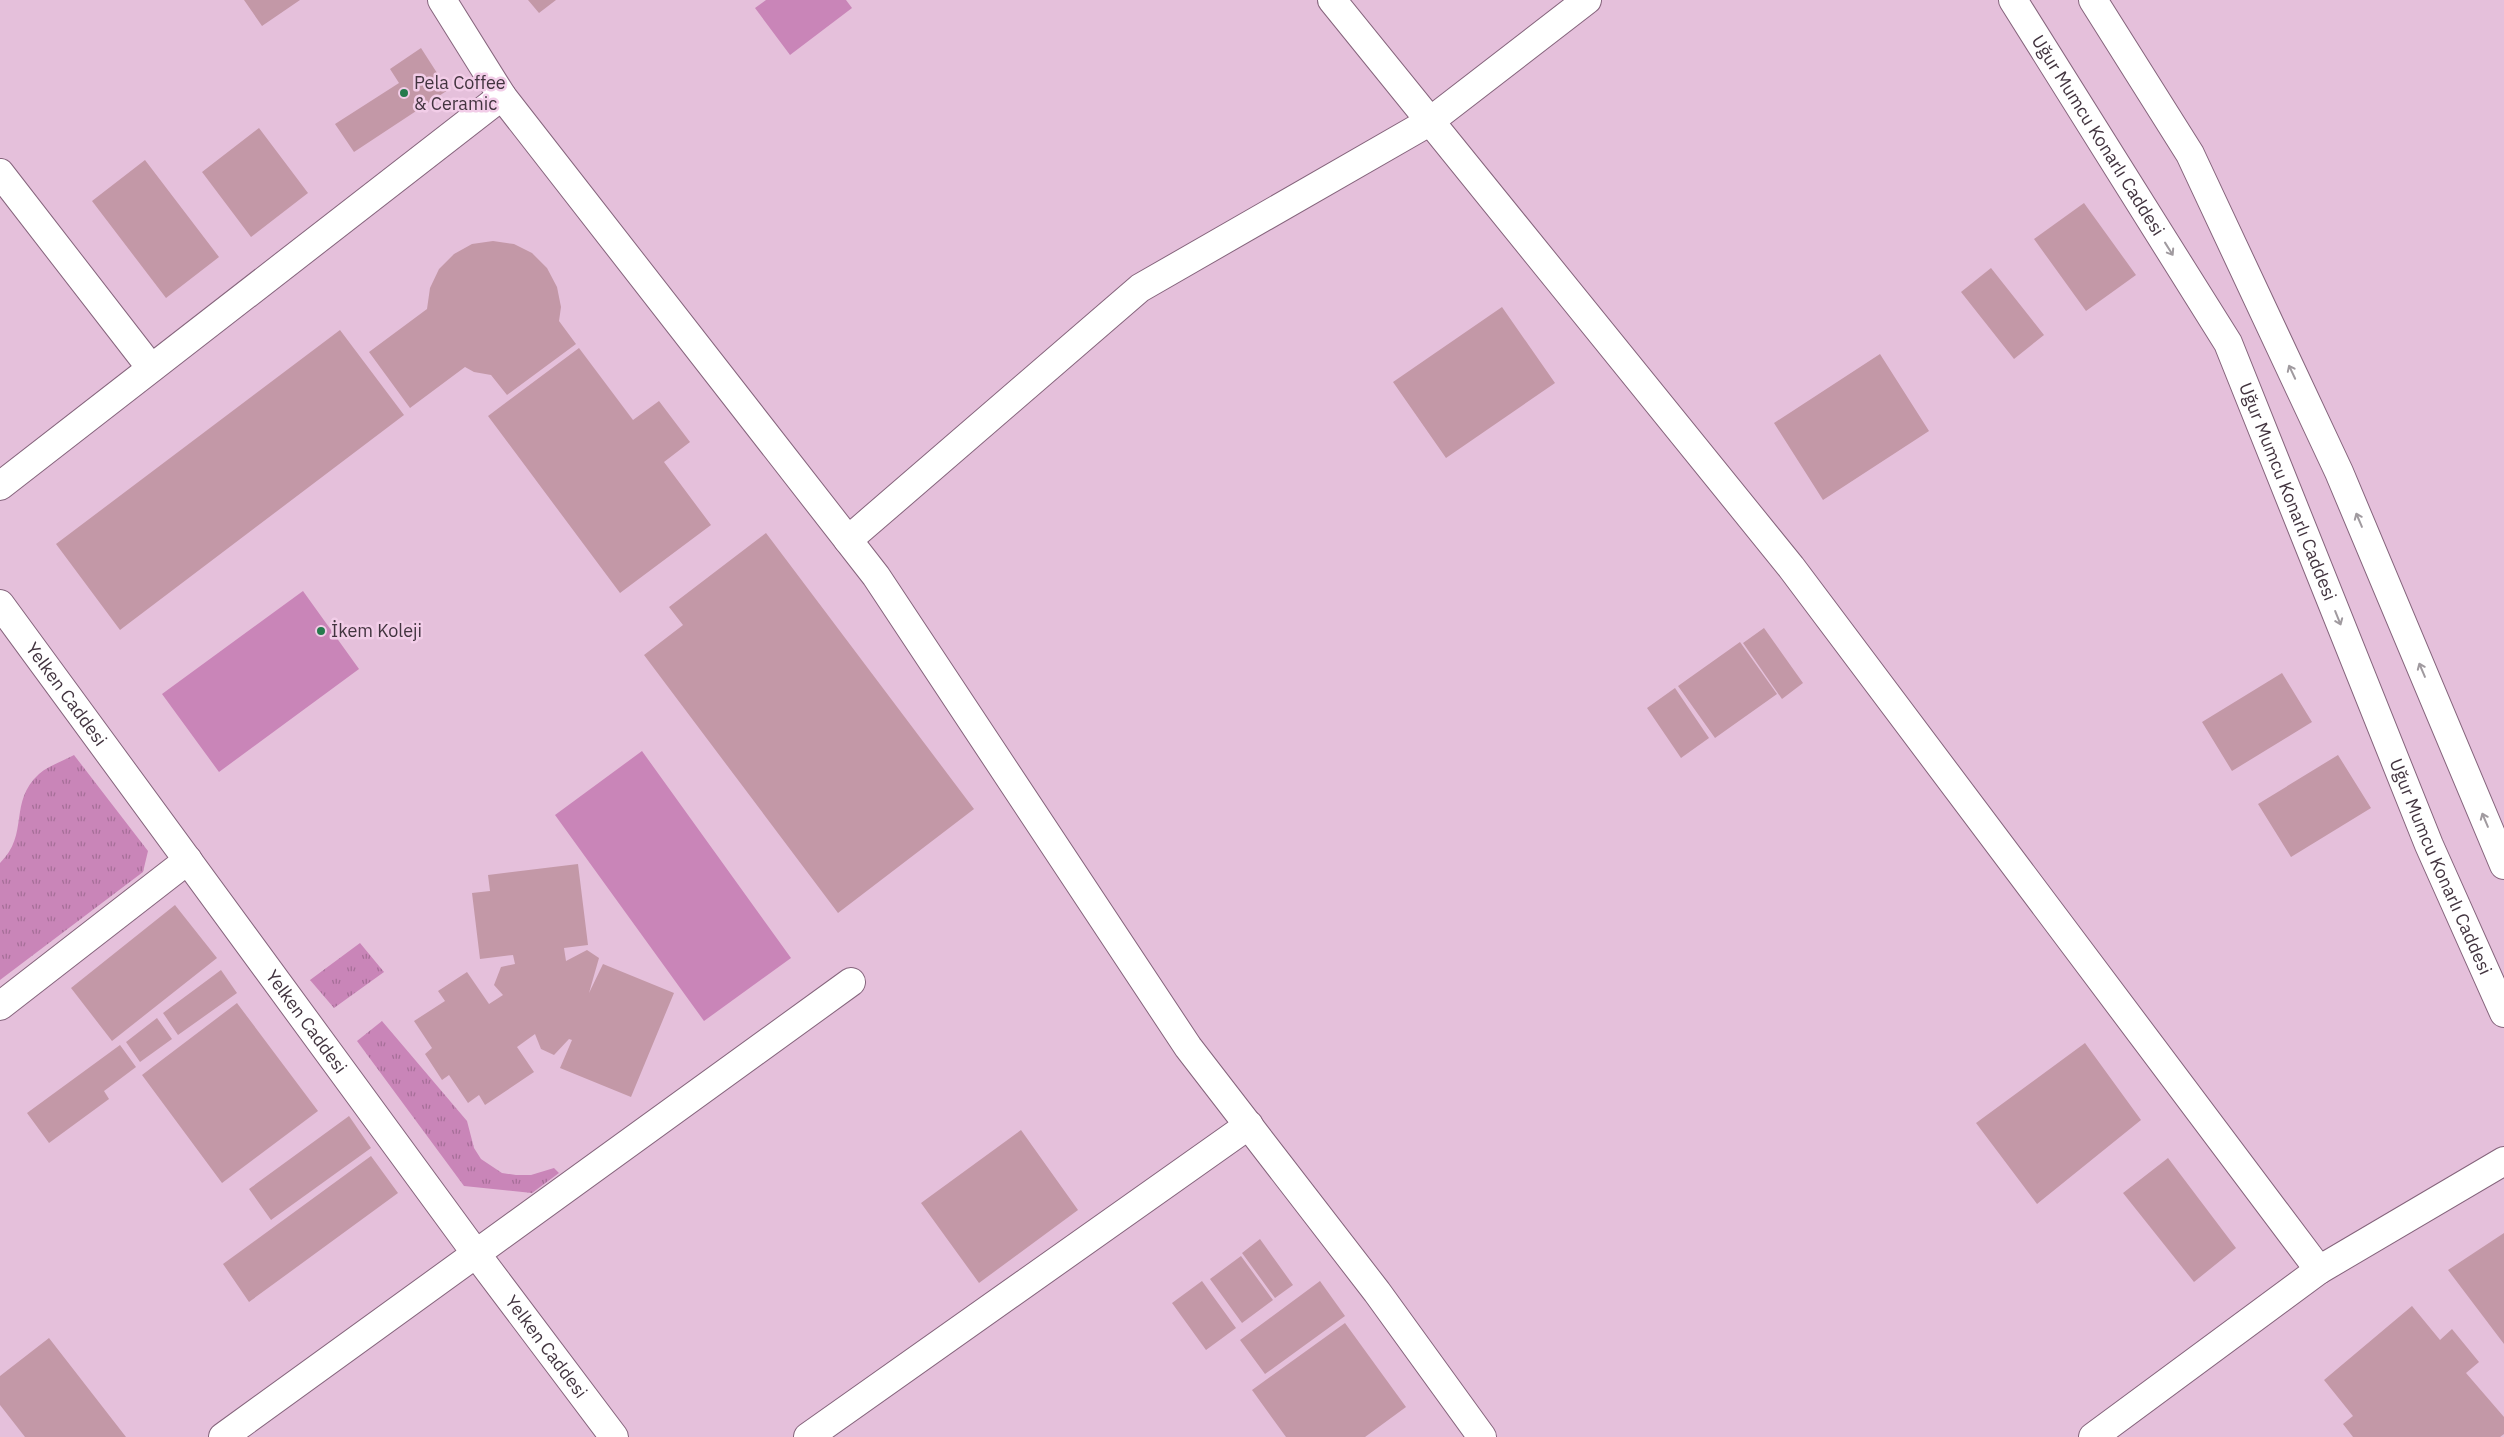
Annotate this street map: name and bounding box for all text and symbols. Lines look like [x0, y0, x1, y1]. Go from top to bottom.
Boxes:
street label: Uğur Mumcu Konarlı Caddesi [2027, 31, 2170, 240]
place label: Pela Coffee & Ceramic [414, 71, 506, 115]
marker: Pela Coffee & Ceramic [398, 87, 410, 99]
one-way arrow [2164, 241, 2174, 255]
one-way arrow [2287, 365, 2297, 380]
street label: Uğur Mumcu Konarlı Caddesi [2234, 379, 2342, 604]
one-way arrow [2354, 513, 2364, 528]
one-way arrow [2334, 610, 2343, 625]
place label: İkem Koleji [331, 619, 422, 642]
marker: İkem Koleji [315, 625, 327, 637]
street label: Yelken Caddesi [21, 638, 112, 750]
one-way arrow [2417, 663, 2427, 678]
street label: Uğur Mumcu Konarlı Caddesi [2385, 755, 2497, 978]
one-way arrow [2480, 813, 2490, 828]
street label: Yelken Caddesi [261, 965, 352, 1078]
street label: Yelken Caddesi [500, 1290, 593, 1403]

